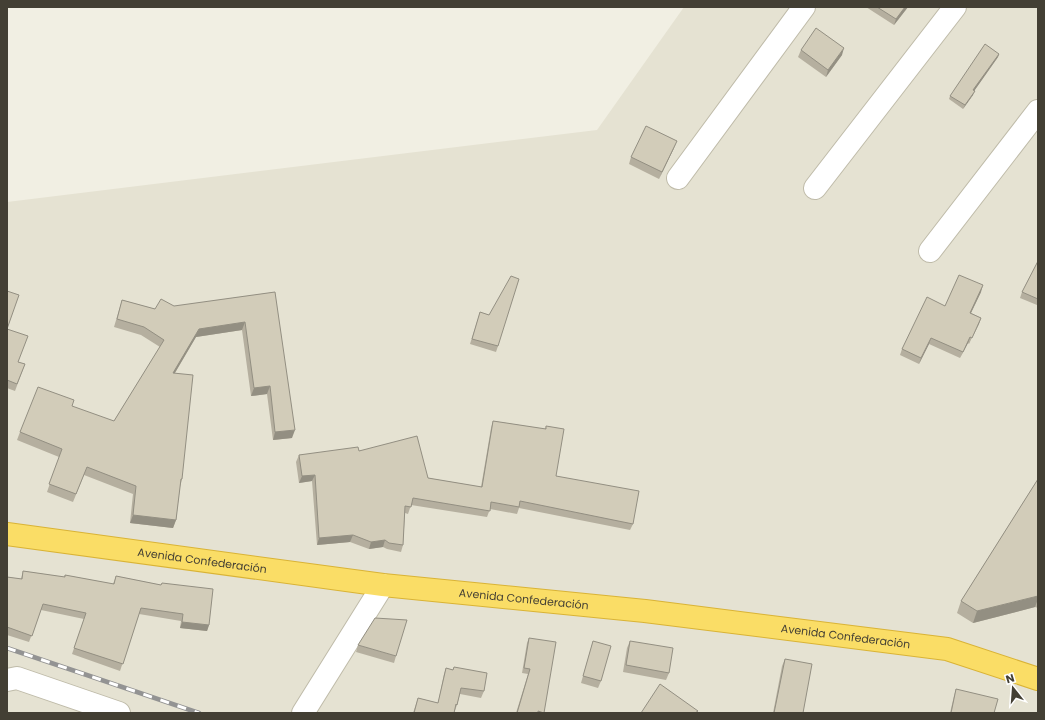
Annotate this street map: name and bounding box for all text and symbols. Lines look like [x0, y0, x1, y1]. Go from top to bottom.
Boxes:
street label: Avenida Confederación [137, 544, 268, 577]
street label: Avenida Confederación [458, 585, 590, 613]
street label: Avenida Confederación [780, 620, 911, 652]
north arrow [993, 668, 1033, 708]
text: N [1004, 670, 1016, 687]

